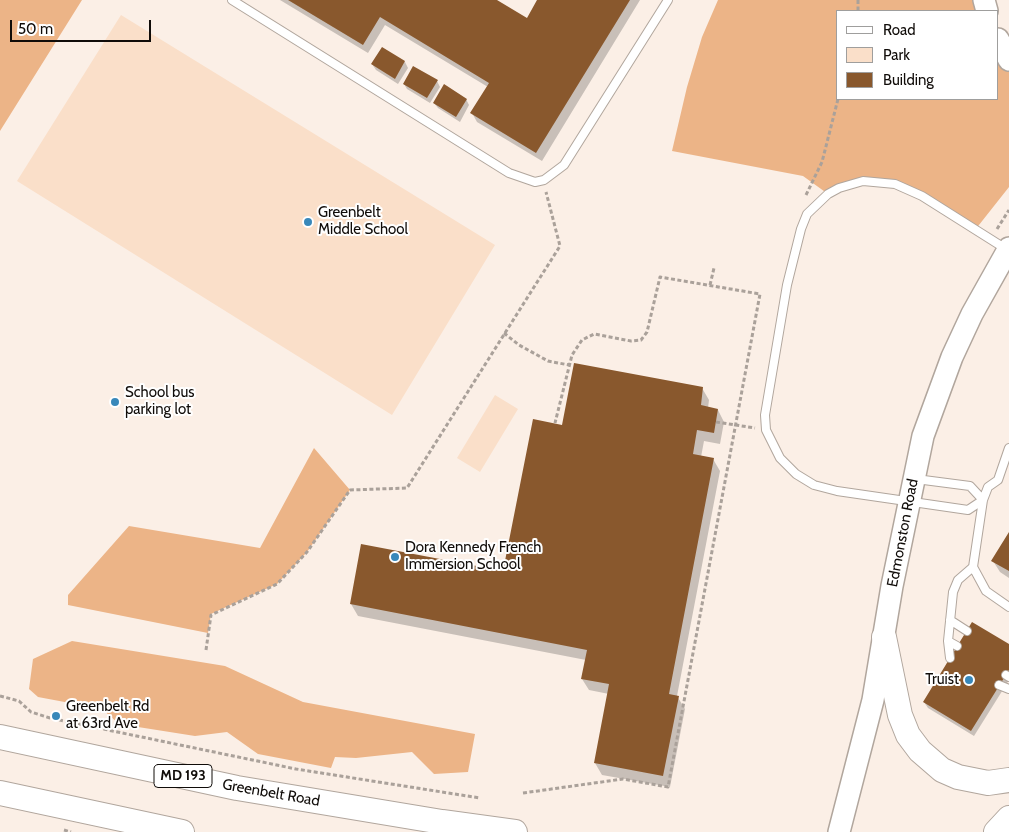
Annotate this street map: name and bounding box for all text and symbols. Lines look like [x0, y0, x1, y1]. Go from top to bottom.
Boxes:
scale bar [12, 10, 154, 42]
legend [836, 10, 999, 100]
text: 50 m [18, 20, 53, 38]
text: Road [883, 21, 916, 39]
text: Park [883, 46, 910, 64]
text: Building [883, 71, 934, 89]
place label: Greenbelt Middle School [318, 204, 408, 239]
marker: Greenbelt Middle School [302, 216, 314, 228]
place label: School bus parking lot [125, 384, 195, 419]
marker: School bus parking lot [109, 396, 121, 408]
street label: Edmonston Road [884, 477, 922, 589]
place label: Dora Kennedy French Immersion School [405, 539, 541, 574]
marker: Dora Kennedy French Immersion School [389, 551, 401, 563]
place label: Truist [925, 671, 959, 689]
marker: Truist [963, 674, 975, 686]
place label: Greenbelt Rd at 63rd Ave [66, 698, 149, 733]
marker: Greenbelt Rd at 63rd Ave [50, 710, 62, 722]
road number: MD 193 [154, 764, 212, 788]
street label: Greenbelt Road [221, 776, 321, 810]

